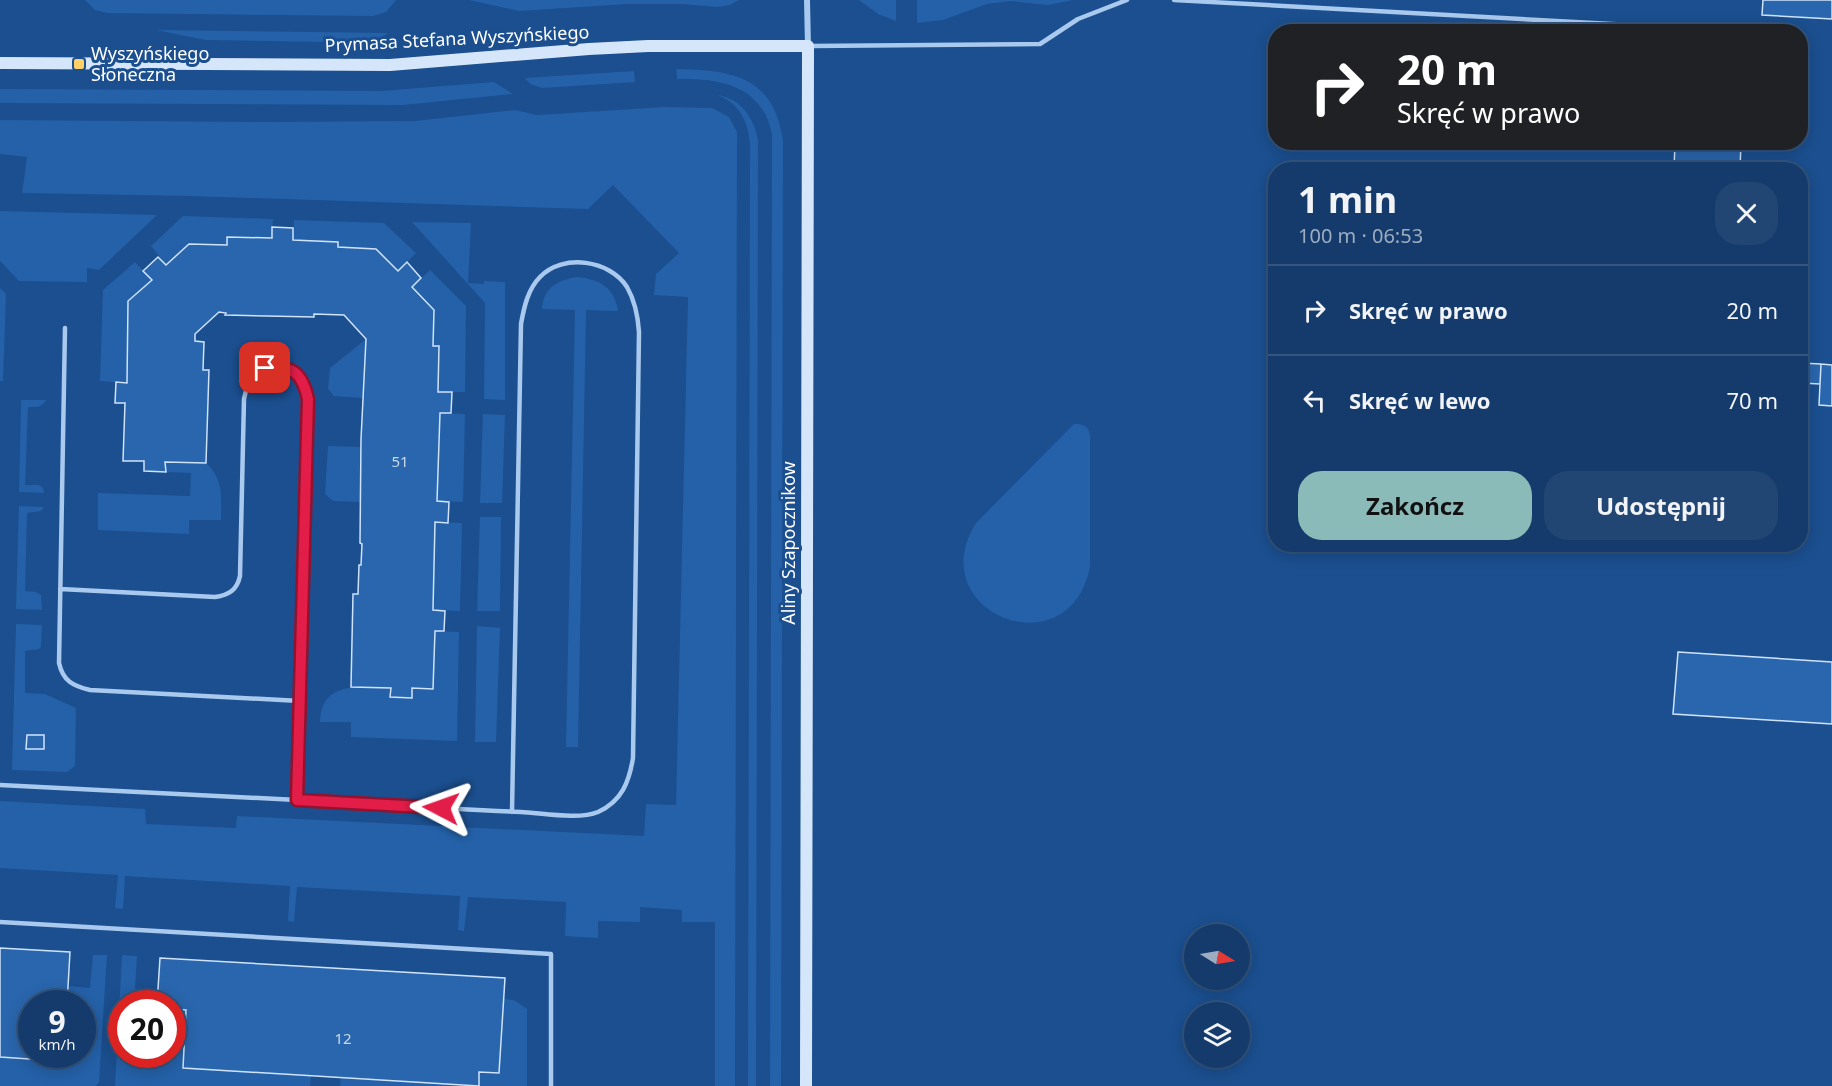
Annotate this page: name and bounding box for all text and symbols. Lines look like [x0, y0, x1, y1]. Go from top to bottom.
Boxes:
street label: Prymasa Stefana Wyszyńskiego [324, 19, 590, 57]
text: 20 m [1397, 40, 1497, 97]
place label: Wyszyńskiego Słoneczna [91, 41, 209, 86]
icon: right [1298, 48, 1376, 126]
marker: Wyszyńskiego Słoneczna [72, 57, 86, 71]
text: Skręć w prawo [1397, 94, 1580, 131]
text: 1 min [1298, 175, 1397, 224]
button: close [1715, 182, 1778, 245]
text: 100 m · 06:53 [1298, 222, 1423, 249]
icon: right [1298, 294, 1331, 327]
text: Skręć w prawo [1349, 295, 1508, 325]
text: 20 m [1727, 295, 1778, 325]
pin [239, 342, 290, 393]
icon: arrive [248, 351, 281, 384]
icon: left [1298, 384, 1331, 417]
text: Skręć w lewo [1349, 385, 1491, 415]
text: 70 m [1727, 385, 1778, 415]
house number: 51 [391, 451, 409, 471]
street label: Aliny Szapocznikow [776, 461, 800, 625]
button: Zakończ [1298, 471, 1532, 540]
button: Udostępnij [1544, 471, 1778, 540]
position arrow [409, 776, 473, 840]
north arrow [1184, 924, 1250, 990]
map controls [1184, 924, 1250, 1068]
speed limit sign: 20 [108, 990, 186, 1068]
text: 9 [48, 1001, 66, 1042]
button: layers [1184, 1002, 1250, 1068]
house number: 12 [334, 1028, 352, 1048]
text: km/h [39, 1034, 75, 1054]

